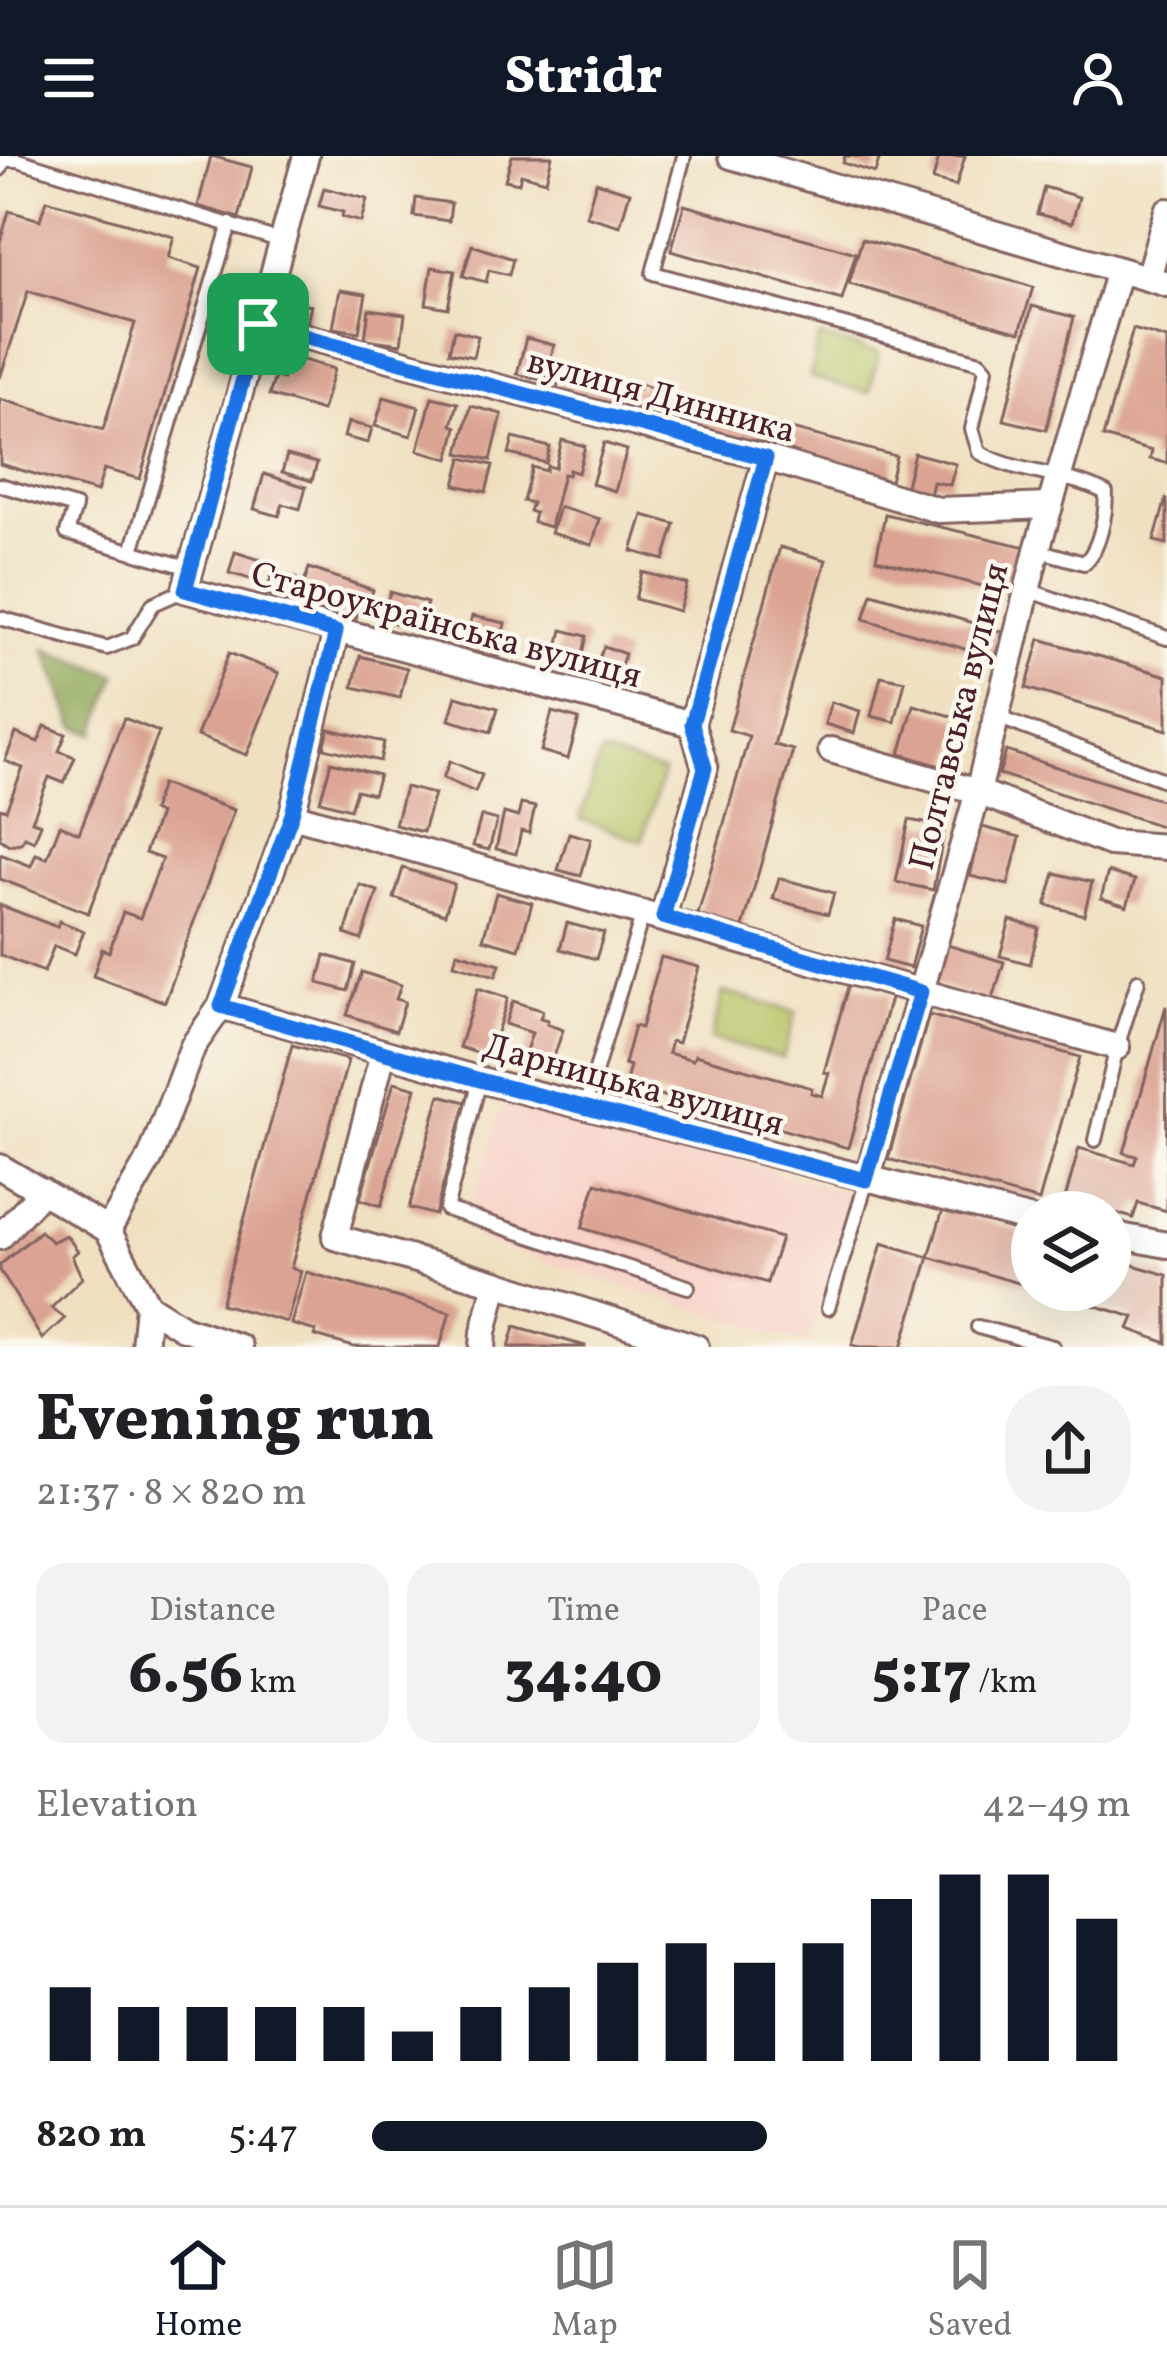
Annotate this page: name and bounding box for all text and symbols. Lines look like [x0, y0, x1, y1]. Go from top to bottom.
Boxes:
text: Stridr [504, 41, 663, 116]
icon: menu [36, 45, 102, 111]
icon: person [1065, 45, 1131, 111]
pin [207, 273, 309, 375]
icon: arrive [225, 291, 291, 357]
street label: вулиця Динника [521, 338, 801, 458]
street label: Староукраїнська вулиця [245, 551, 647, 703]
street label: Полтавська вулиця [898, 558, 1023, 876]
street label: Дарницька вулиця [477, 1023, 789, 1151]
map controls [1011, 1191, 1131, 1311]
button: layers [1011, 1191, 1131, 1311]
text: Evening run [36, 1376, 435, 1468]
button: share [1005, 1386, 1131, 1512]
text: 21:37 · 8 × 820 m [36, 1467, 306, 1521]
text: Distance [149, 1589, 276, 1635]
text: Time [547, 1589, 620, 1635]
text: Pace [922, 1589, 988, 1635]
text: 6.56 [128, 1635, 243, 1718]
text: 34:40 [505, 1635, 662, 1718]
text: 5:17 [872, 1635, 972, 1718]
text: km [243, 1661, 297, 1707]
text: /km [972, 1661, 1037, 1707]
text: Elevation [36, 1779, 198, 1833]
text: 42–49 m [982, 1779, 1131, 1833]
text: 820 m [36, 2109, 146, 2163]
text: 5:47 [228, 2109, 298, 2163]
tab: Home [155, 2232, 242, 2350]
tab: Map [552, 2232, 618, 2350]
tab: Saved [927, 2232, 1012, 2350]

